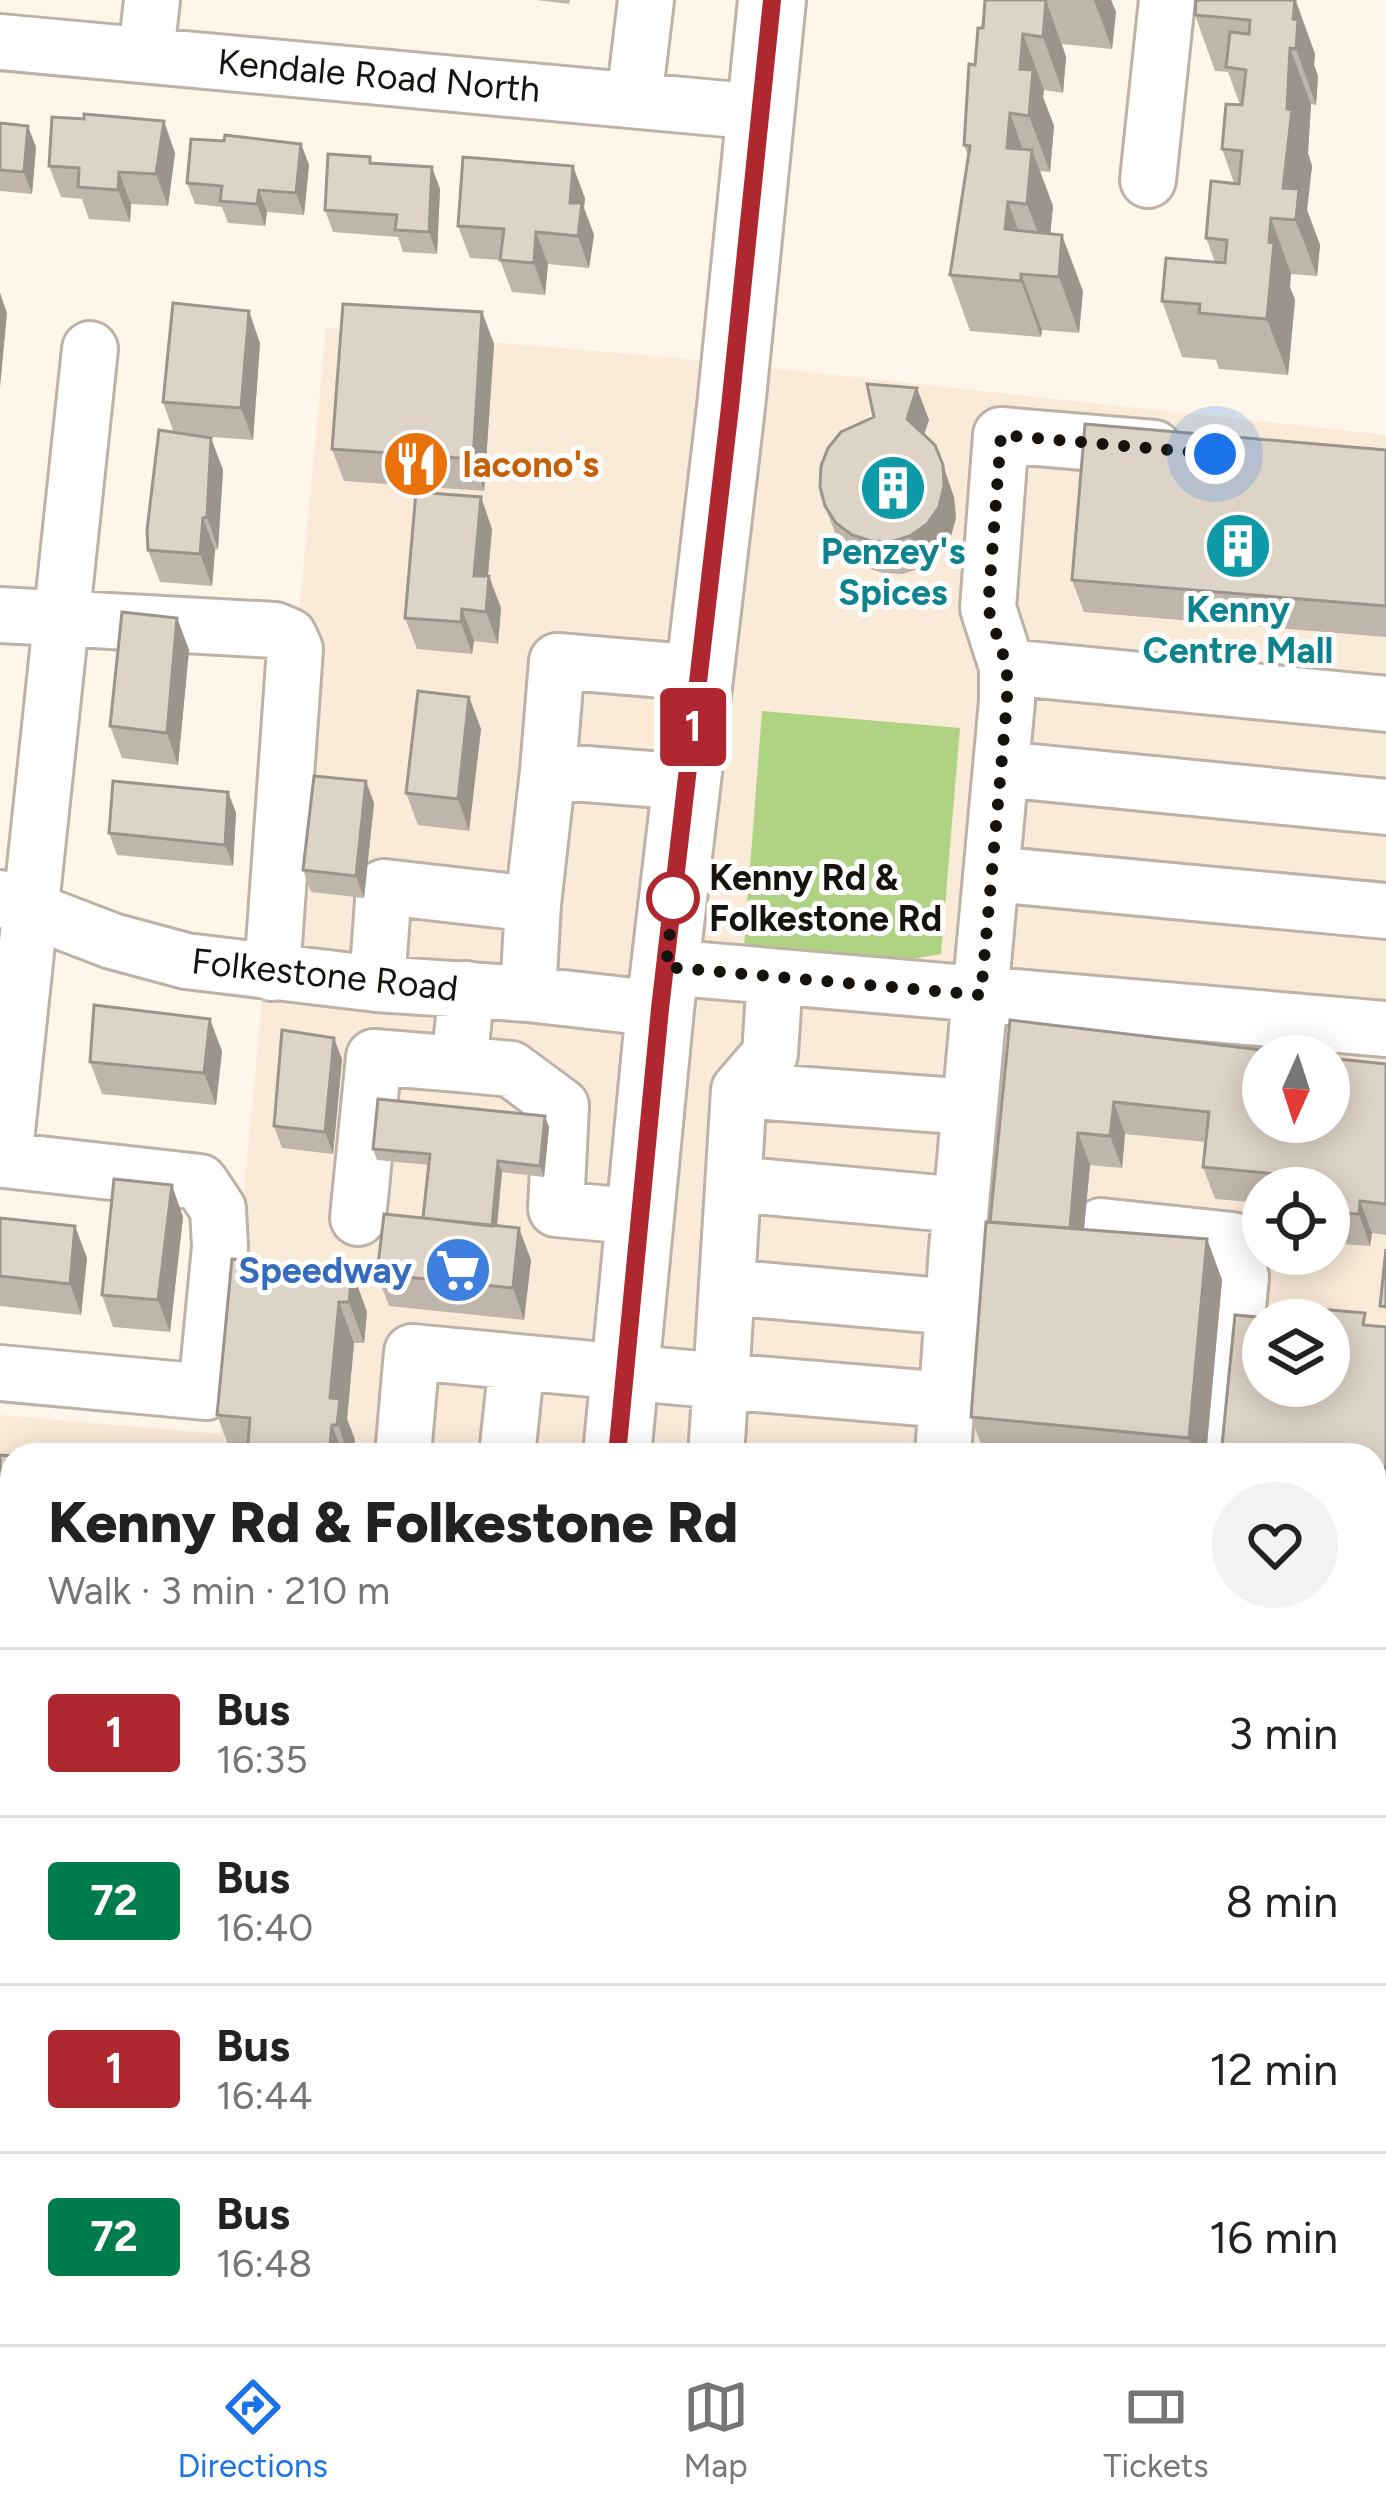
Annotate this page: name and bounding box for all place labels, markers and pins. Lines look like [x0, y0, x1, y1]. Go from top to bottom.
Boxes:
restaurant icon: Iacono's [381, 429, 451, 499]
place label: Iacono's [462, 443, 599, 486]
building icon: Penzey's Spices [858, 453, 928, 523]
building icon: Kenny Centre Mall [1203, 511, 1273, 581]
place label: Penzey's Spices [821, 530, 965, 614]
place label: Kenny Centre Mall [1143, 588, 1333, 672]
place label: Kenny Rd & Folkestone Rd [709, 856, 942, 940]
marker: Kenny Rd & Folkestone Rd [648, 873, 698, 923]
supermarket icon: Speedway [423, 1235, 493, 1305]
place label: Speedway [238, 1249, 412, 1292]

